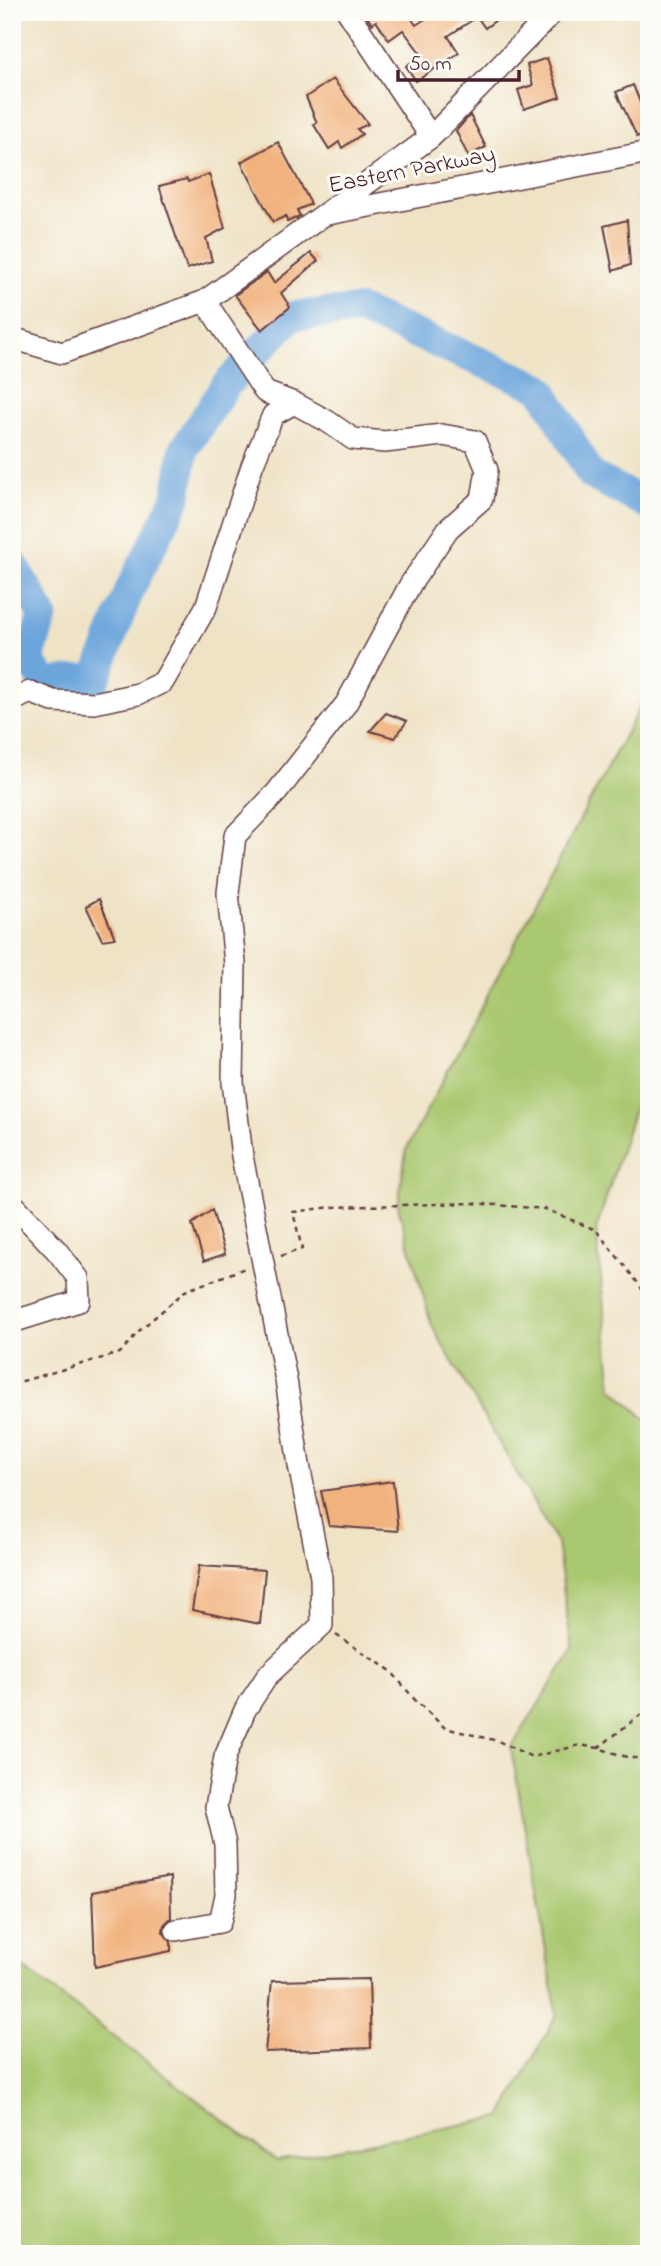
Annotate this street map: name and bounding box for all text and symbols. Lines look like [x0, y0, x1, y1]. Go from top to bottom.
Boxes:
scale bar [398, 38, 519, 82]
text: 50 m [409, 50, 452, 80]
street label: Eastern Parkway [326, 138, 499, 205]

